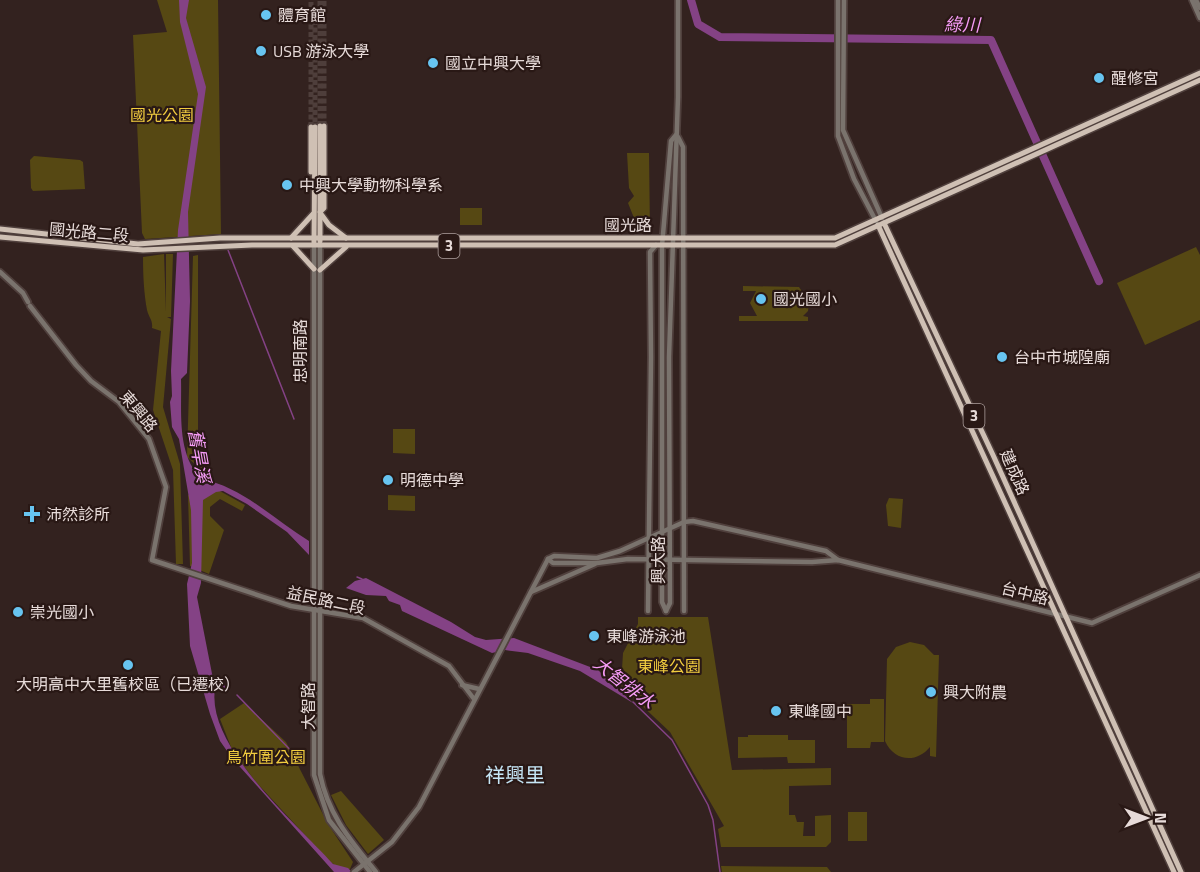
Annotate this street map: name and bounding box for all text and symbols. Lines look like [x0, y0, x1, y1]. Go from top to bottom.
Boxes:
place label: 體育館 [278, 3, 326, 27]
marker: 體育館 [259, 8, 273, 22]
water label: 綠川 [944, 11, 982, 38]
place label: USB 游泳大學 [273, 39, 369, 63]
marker: USB 游泳大學 [254, 44, 268, 58]
place label: 國立中興大學 [445, 51, 541, 75]
marker: 國立中興大學 [426, 56, 440, 70]
place label: 醒修宮 [1111, 66, 1159, 90]
marker: 醒修宮 [1092, 71, 1106, 85]
park label: 國光公園 [130, 103, 194, 127]
place label: 中興大學動物科學系 [299, 173, 443, 197]
marker: 中興大學動物科學系 [280, 178, 294, 192]
street label: 國光路 [604, 213, 652, 237]
street label: 國光路二段 [48, 217, 130, 247]
road number: 3 [438, 234, 460, 258]
place label: 國光國小 [773, 287, 837, 311]
marker: 國光國小 [754, 292, 768, 306]
street label: 忠明南路 [288, 319, 312, 383]
place label: 台中市城隍廟 [1014, 345, 1110, 369]
marker: 台中市城隍廟 [995, 350, 1009, 364]
street label: 東興路 [114, 385, 164, 437]
road number: 3 [964, 404, 984, 428]
water label: 舊旱溪 [182, 427, 218, 488]
street label: 建成路 [994, 445, 1036, 499]
place label: 明德中學 [400, 468, 464, 492]
marker: 明德中學 [381, 473, 395, 487]
place label: 沛然診所 [46, 502, 110, 526]
marker: 沛然診所 [23, 505, 41, 523]
street label: 興大路 [646, 536, 670, 584]
street label: 台中路 [999, 576, 1051, 610]
street label: 益民路二段 [284, 580, 368, 620]
place label: 崇光國小 [30, 600, 94, 624]
marker: 崇光國小 [11, 605, 25, 619]
place label: 東峰游泳池 [606, 624, 686, 648]
marker: 東峰游泳池 [587, 629, 601, 643]
water label: 大智排水 [588, 650, 662, 716]
park label: 東峰公園 [637, 654, 701, 678]
marker: 大明高中大里舊校區（已遷校） [121, 658, 135, 672]
place label: 大明高中大里舊校區（已遷校） [16, 672, 240, 696]
place label: 興大附農 [943, 680, 1007, 704]
street label: 大智路 [296, 682, 320, 730]
marker: 興大附農 [924, 685, 938, 699]
place label: 東峰國中 [788, 699, 852, 723]
marker: 東峰國中 [769, 704, 783, 718]
park label: 鳥竹圍公園 [226, 745, 306, 769]
district label: 祥興里 [485, 759, 545, 790]
north arrow [1116, 788, 1176, 848]
text: N [1149, 812, 1173, 824]

